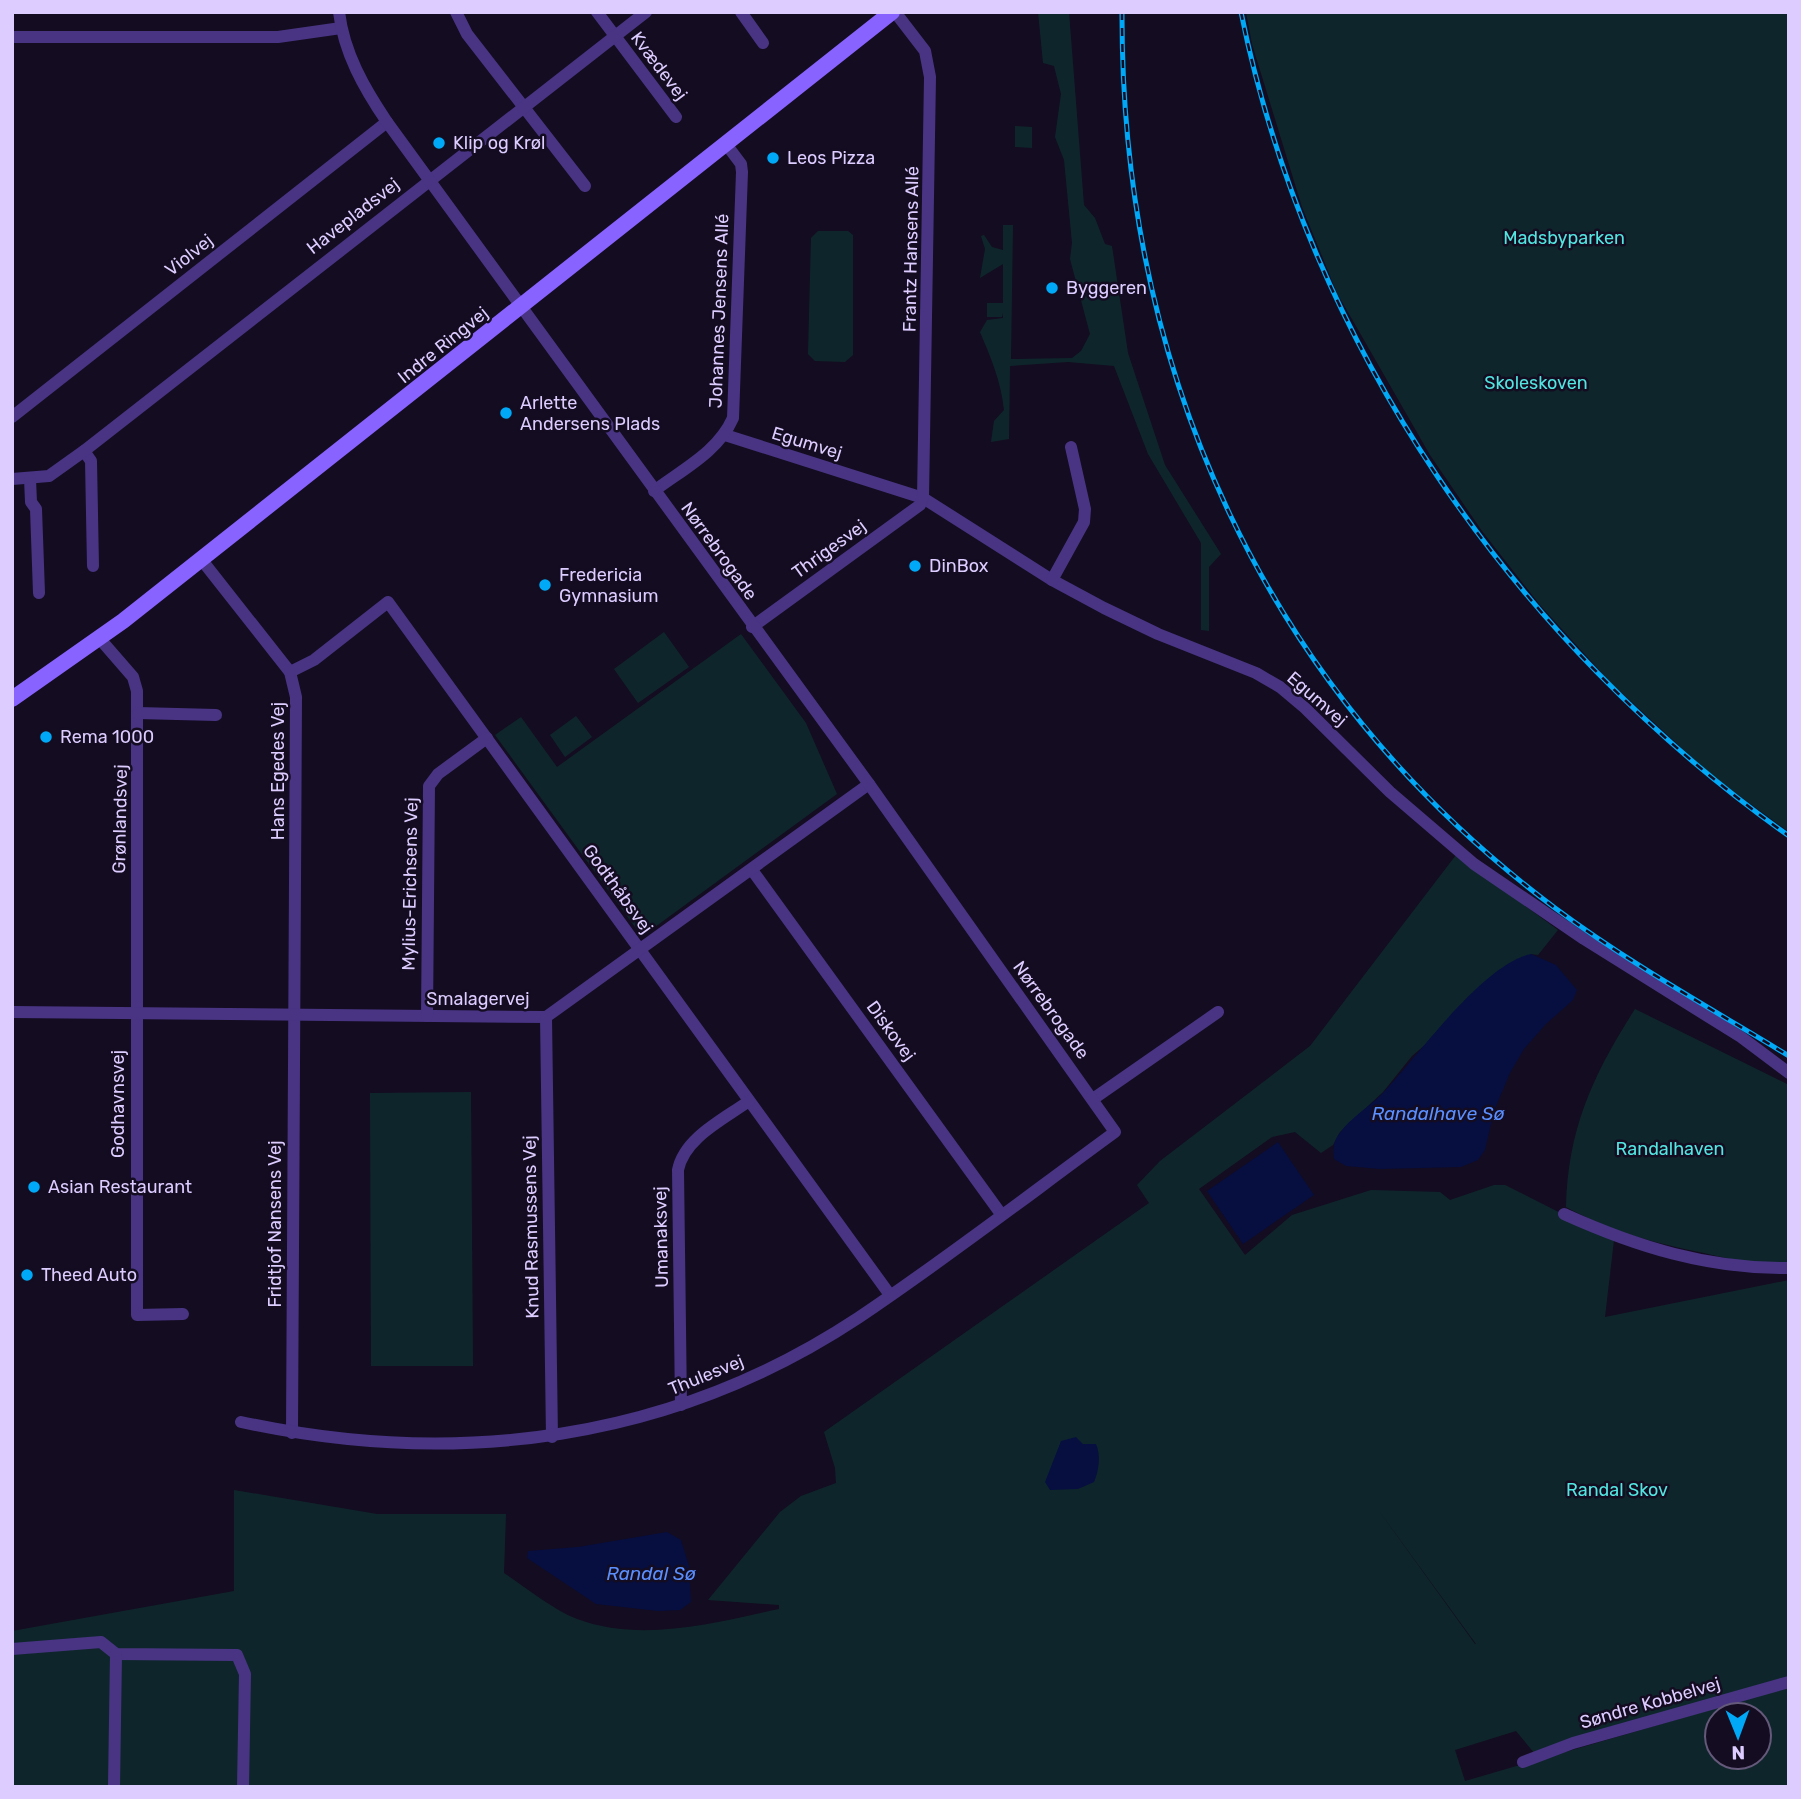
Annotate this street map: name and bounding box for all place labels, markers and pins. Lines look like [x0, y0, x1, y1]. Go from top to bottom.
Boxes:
place label: Klip og Krøl [453, 132, 545, 154]
marker: Klip og Krøl [431, 135, 447, 151]
place label: Leos Pizza [787, 147, 875, 169]
marker: Leos Pizza [765, 150, 781, 166]
place label: Byggeren [1066, 277, 1147, 299]
marker: Byggeren [1044, 280, 1060, 296]
place label: Arlette Andersens Plads [520, 392, 660, 435]
marker: Arlette Andersens Plads [498, 405, 514, 421]
place label: DinBox [929, 555, 989, 577]
marker: DinBox [907, 558, 923, 574]
place label: Fredericia Gymnasium [559, 564, 658, 607]
marker: Fredericia Gymnasium [537, 577, 553, 593]
place label: Rema 1000 [60, 726, 154, 748]
marker: Rema 1000 [38, 729, 54, 745]
place label: Asian Restaurant [48, 1176, 192, 1198]
marker: Asian Restaurant [26, 1179, 42, 1195]
place label: Theed Auto [41, 1264, 137, 1286]
marker: Theed Auto [19, 1267, 35, 1283]

